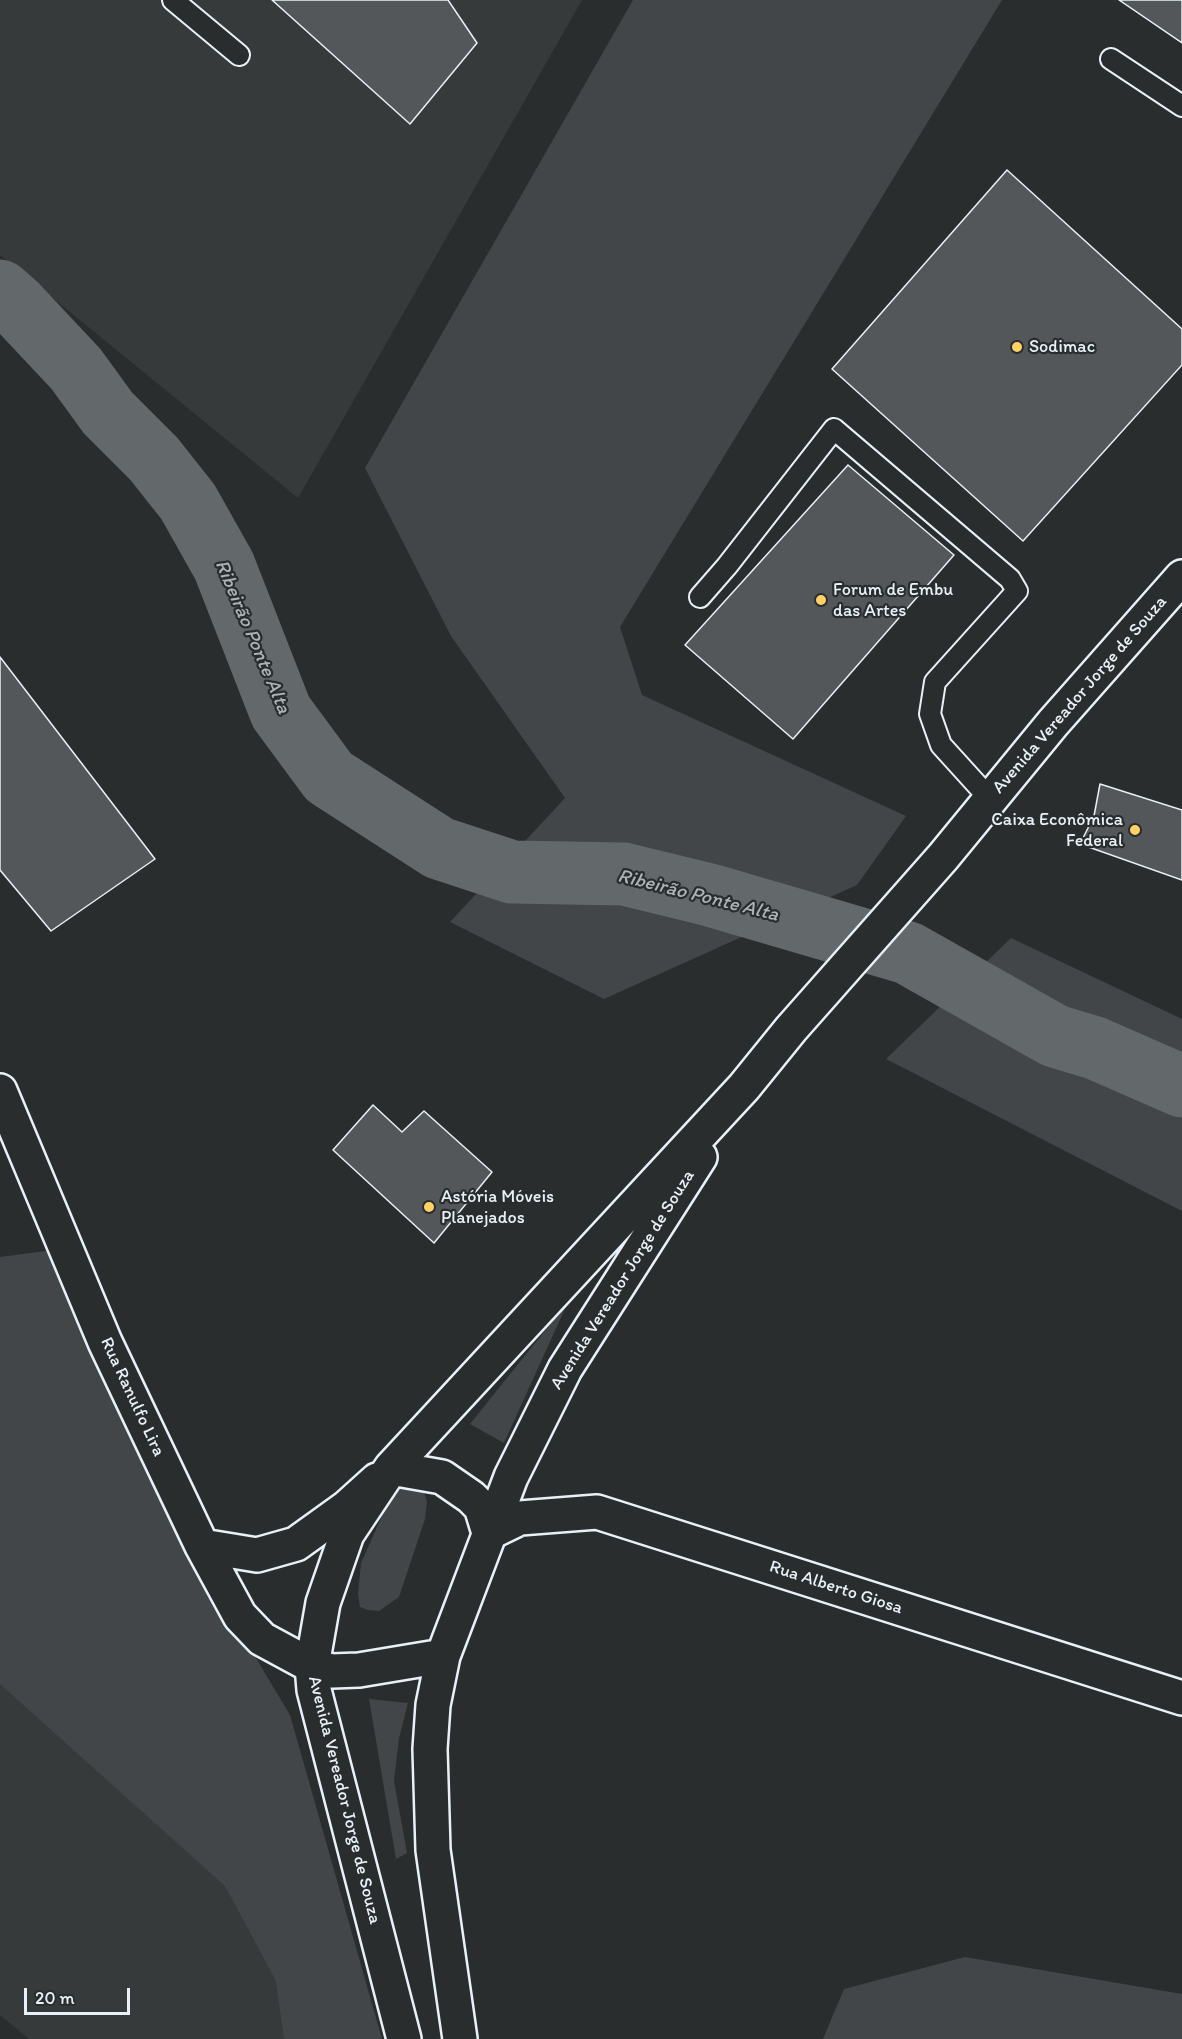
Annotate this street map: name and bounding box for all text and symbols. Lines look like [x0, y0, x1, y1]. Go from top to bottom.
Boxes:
place label: Sodimac [1029, 336, 1095, 358]
marker: Sodimac [1010, 340, 1024, 354]
water label: Ribeirão Ponte Alta [209, 556, 295, 718]
place label: Forum de Embu das Artes [833, 579, 953, 622]
street label: Avenida Vereador Jorge de Souza [988, 592, 1172, 798]
marker: Forum de Embu das Artes [814, 593, 828, 607]
place label: Caixa Econômica Federal [991, 809, 1123, 852]
marker: Caixa Econômica Federal [1128, 823, 1142, 837]
water label: Ribeirão Ponte Alta [615, 864, 781, 928]
street label: Avenida Vereador Jorge de Souza [546, 1166, 700, 1394]
place label: Astória Móveis Planejados [441, 1186, 554, 1228]
marker: Astória Móveis Planejados [422, 1200, 436, 1214]
street label: Rua Ranulfo Lira [95, 1334, 169, 1460]
street label: Rua Alberto Giosa [767, 1556, 905, 1620]
street label: Avenida Vereador Jorge de Souza [303, 1674, 385, 1926]
scale bar [27, 1976, 134, 2014]
text: 20 m [35, 1987, 75, 2009]

